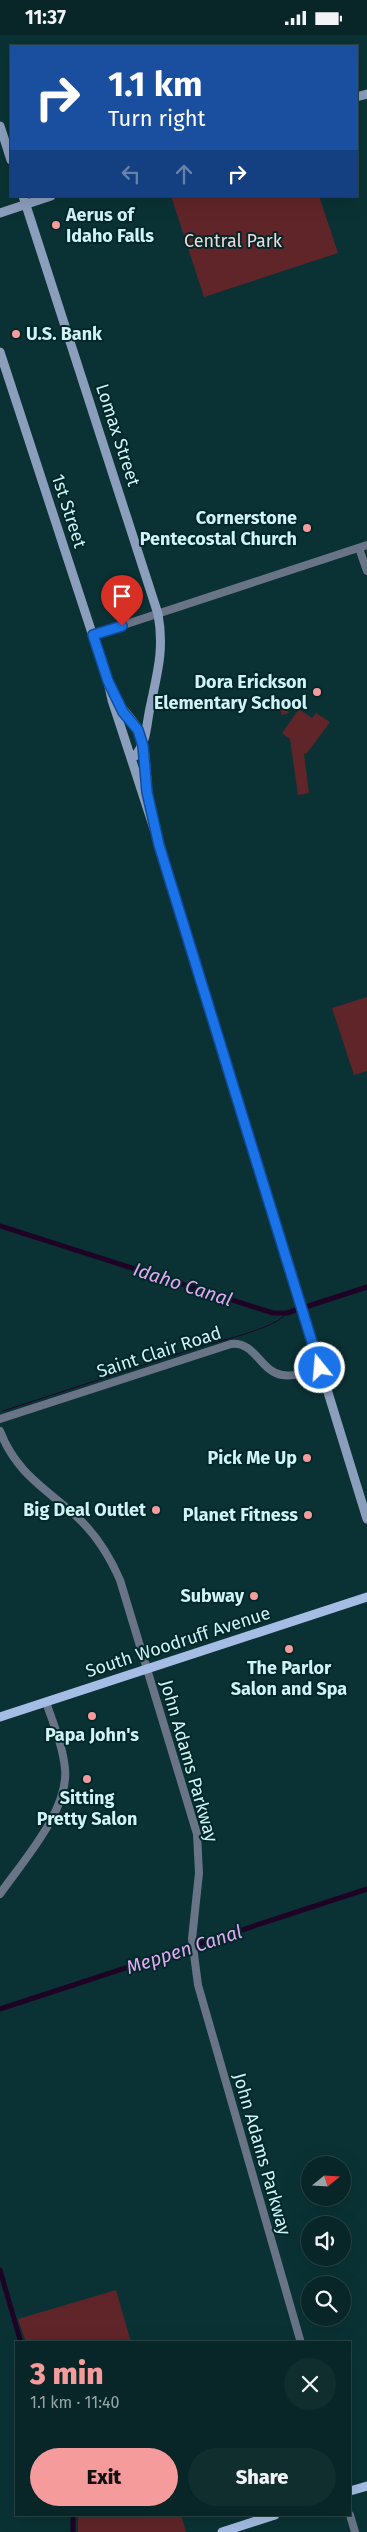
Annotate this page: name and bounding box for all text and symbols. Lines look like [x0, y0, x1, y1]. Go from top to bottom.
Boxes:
text: 11:37 [25, 6, 66, 29]
text: 1.1 km [108, 63, 203, 105]
icon: right [25, 65, 90, 130]
text: Turn right [108, 105, 205, 132]
icon: left [117, 160, 145, 188]
icon: ahead [170, 160, 198, 188]
icon: right [223, 160, 251, 188]
place label: Aerus of Idaho Falls [65, 204, 154, 247]
marker: Aerus of Idaho Falls [50, 219, 62, 231]
park label: Central Park [184, 230, 283, 252]
place label: U.S. Bank [26, 323, 103, 345]
marker: U.S. Bank [10, 328, 22, 340]
street label: Lomax Street [91, 381, 145, 490]
street label: 1st Street [47, 471, 91, 551]
place label: Cornerstone Pentecostal Church [140, 507, 297, 550]
marker: Cornerstone Pentecostal Church [301, 522, 313, 534]
pin [101, 575, 143, 626]
icon: arrive [108, 582, 136, 610]
place label: Dora Erickson Elementary School [154, 671, 308, 714]
marker: Dora Erickson Elementary School [311, 686, 323, 698]
water label: Idaho Canal [130, 1258, 235, 1311]
street label: Saint Clair Road [94, 1322, 224, 1382]
position arrow [293, 1341, 345, 1393]
place label: Pick Me Up [207, 1447, 297, 1469]
marker: Pick Me Up [301, 1452, 313, 1464]
place label: Big Deal Outlet [23, 1499, 147, 1521]
marker: Big Deal Outlet [150, 1504, 162, 1516]
place label: Planet Fitness [183, 1504, 298, 1526]
marker: Planet Fitness [302, 1509, 314, 1521]
place label: Subway [181, 1585, 245, 1607]
marker: Subway [248, 1590, 260, 1602]
street label: South Woodruff Avenue [83, 1602, 273, 1682]
marker: The Parlor Salon and Spa [283, 1643, 295, 1655]
place label: The Parlor Salon and Spa [231, 1657, 347, 1700]
street label: John Adams Parkway [155, 1677, 223, 1845]
marker: Papa John's [86, 1710, 98, 1722]
place label: Papa John's [45, 1724, 139, 1746]
marker: Sitting Pretty Salon [81, 1773, 93, 1785]
place label: Sitting Pretty Salon [37, 1787, 137, 1830]
water label: Meppen Canal [123, 1920, 245, 1979]
street label: John Adams Parkway [228, 2070, 296, 2238]
north arrow [301, 2156, 351, 2206]
map controls [301, 2156, 351, 2326]
button: sound [301, 2216, 351, 2266]
button: search [301, 2276, 351, 2326]
text: 3 min [30, 2356, 104, 2392]
button: close [284, 2358, 336, 2410]
text: 1.1 km · 11:40 [30, 2393, 119, 2412]
button: Exit [30, 2448, 178, 2506]
button: Share [188, 2448, 336, 2506]

